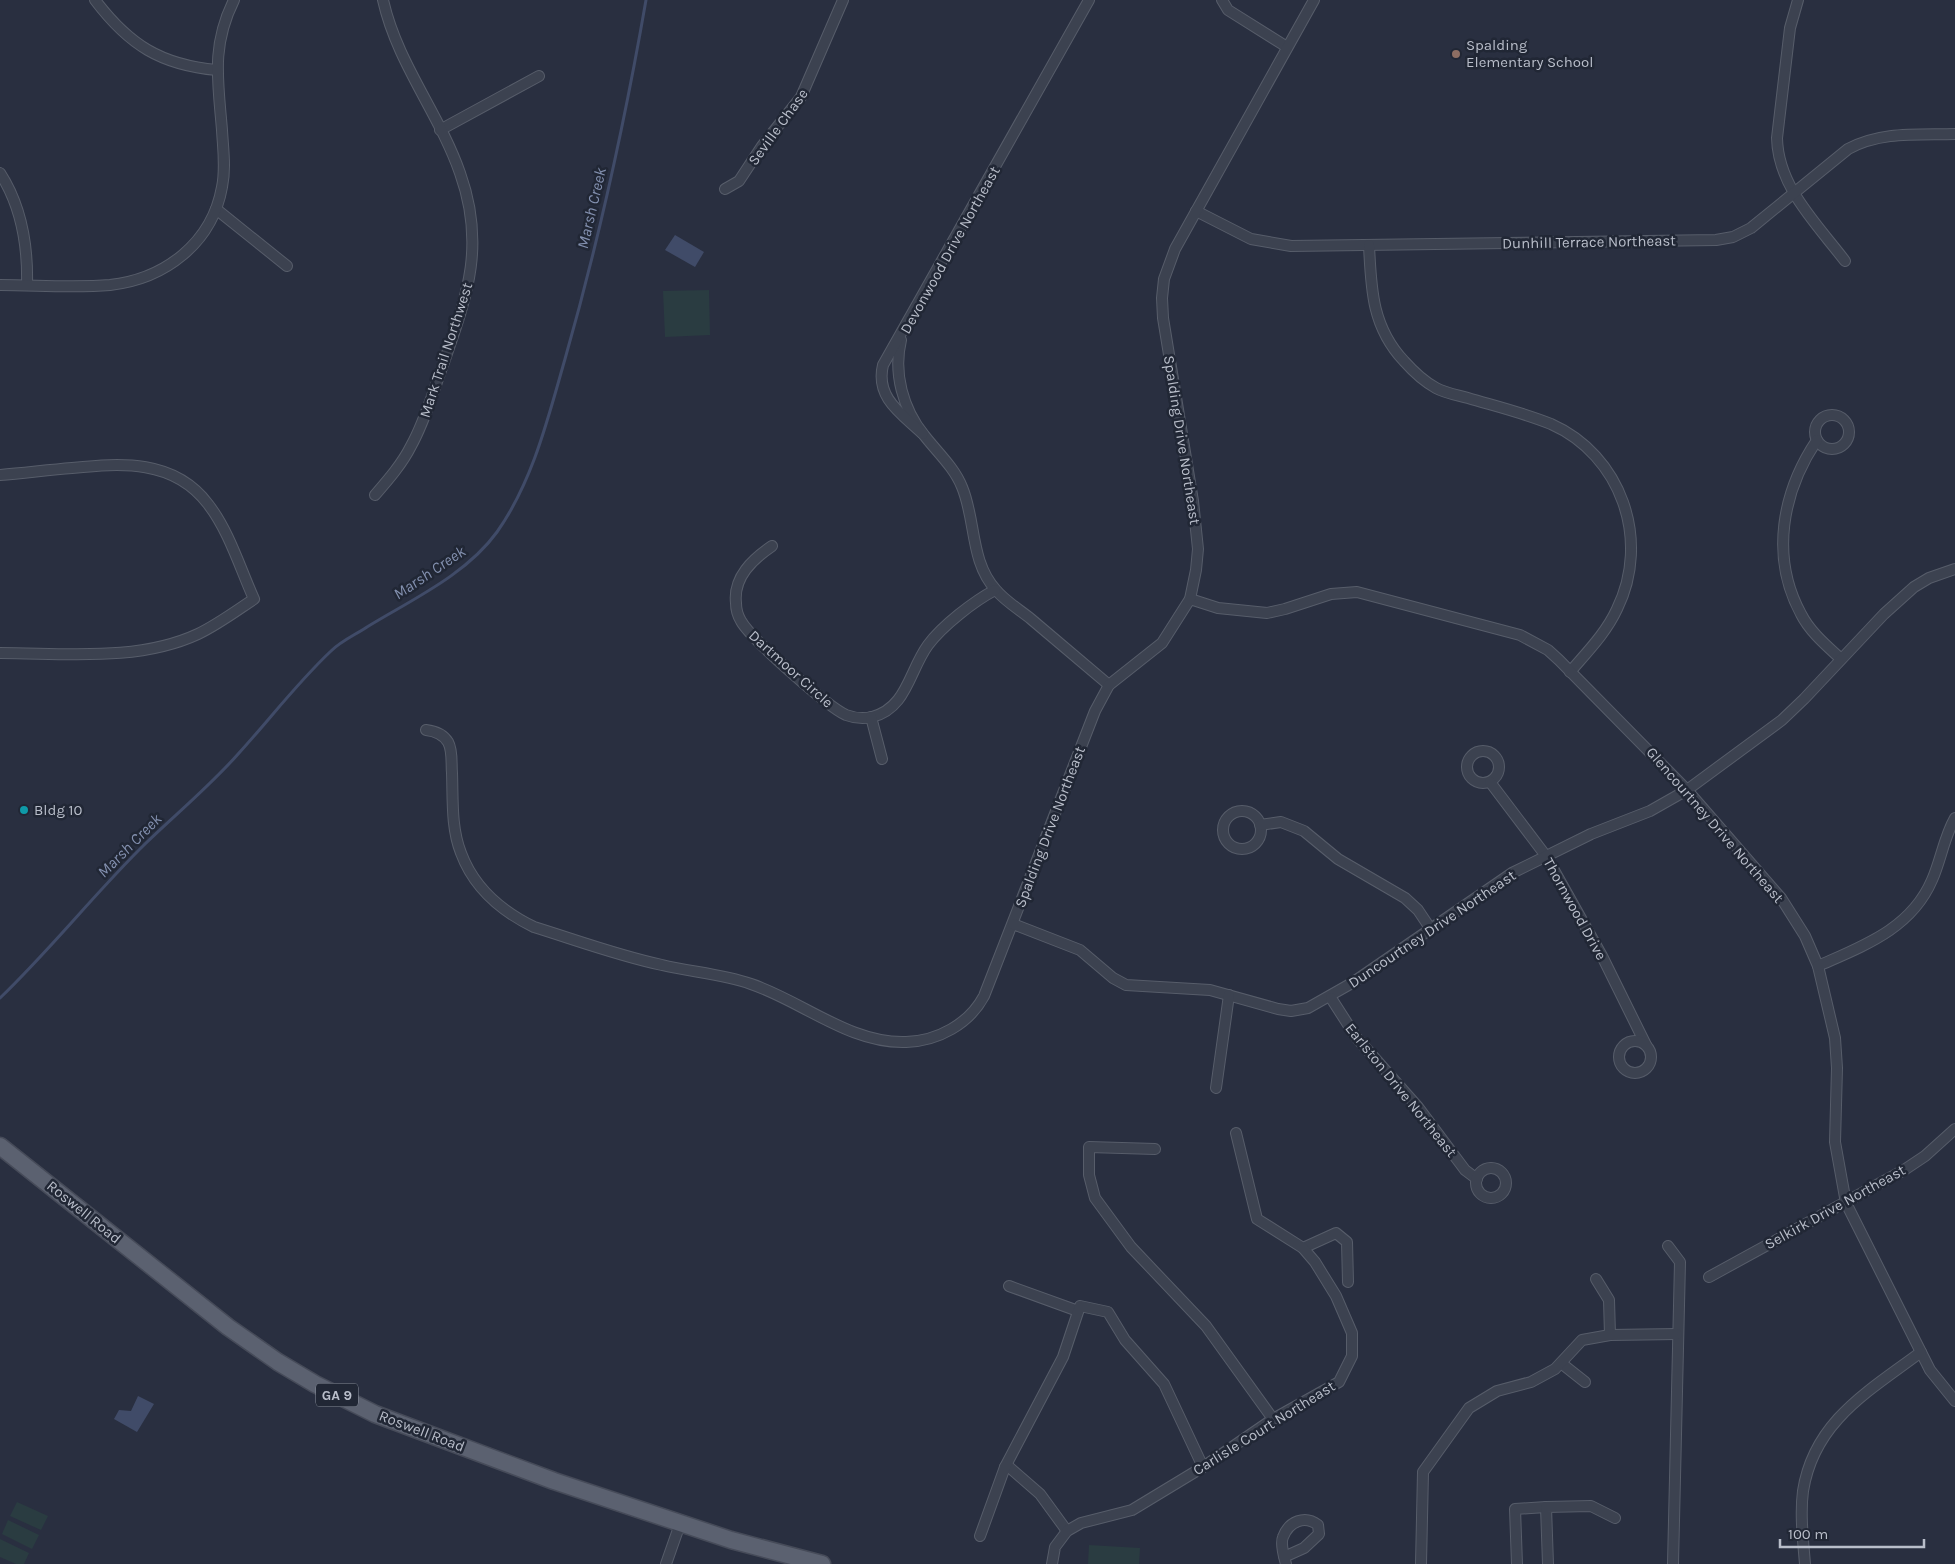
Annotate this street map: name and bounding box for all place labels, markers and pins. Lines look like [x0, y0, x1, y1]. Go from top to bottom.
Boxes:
place label: Spalding Elementary School [1466, 36, 1593, 71]
marker: Spalding Elementary School [1450, 48, 1462, 60]
place label: Bldg 10 [34, 801, 82, 819]
marker: Bldg 10 [18, 804, 30, 816]

